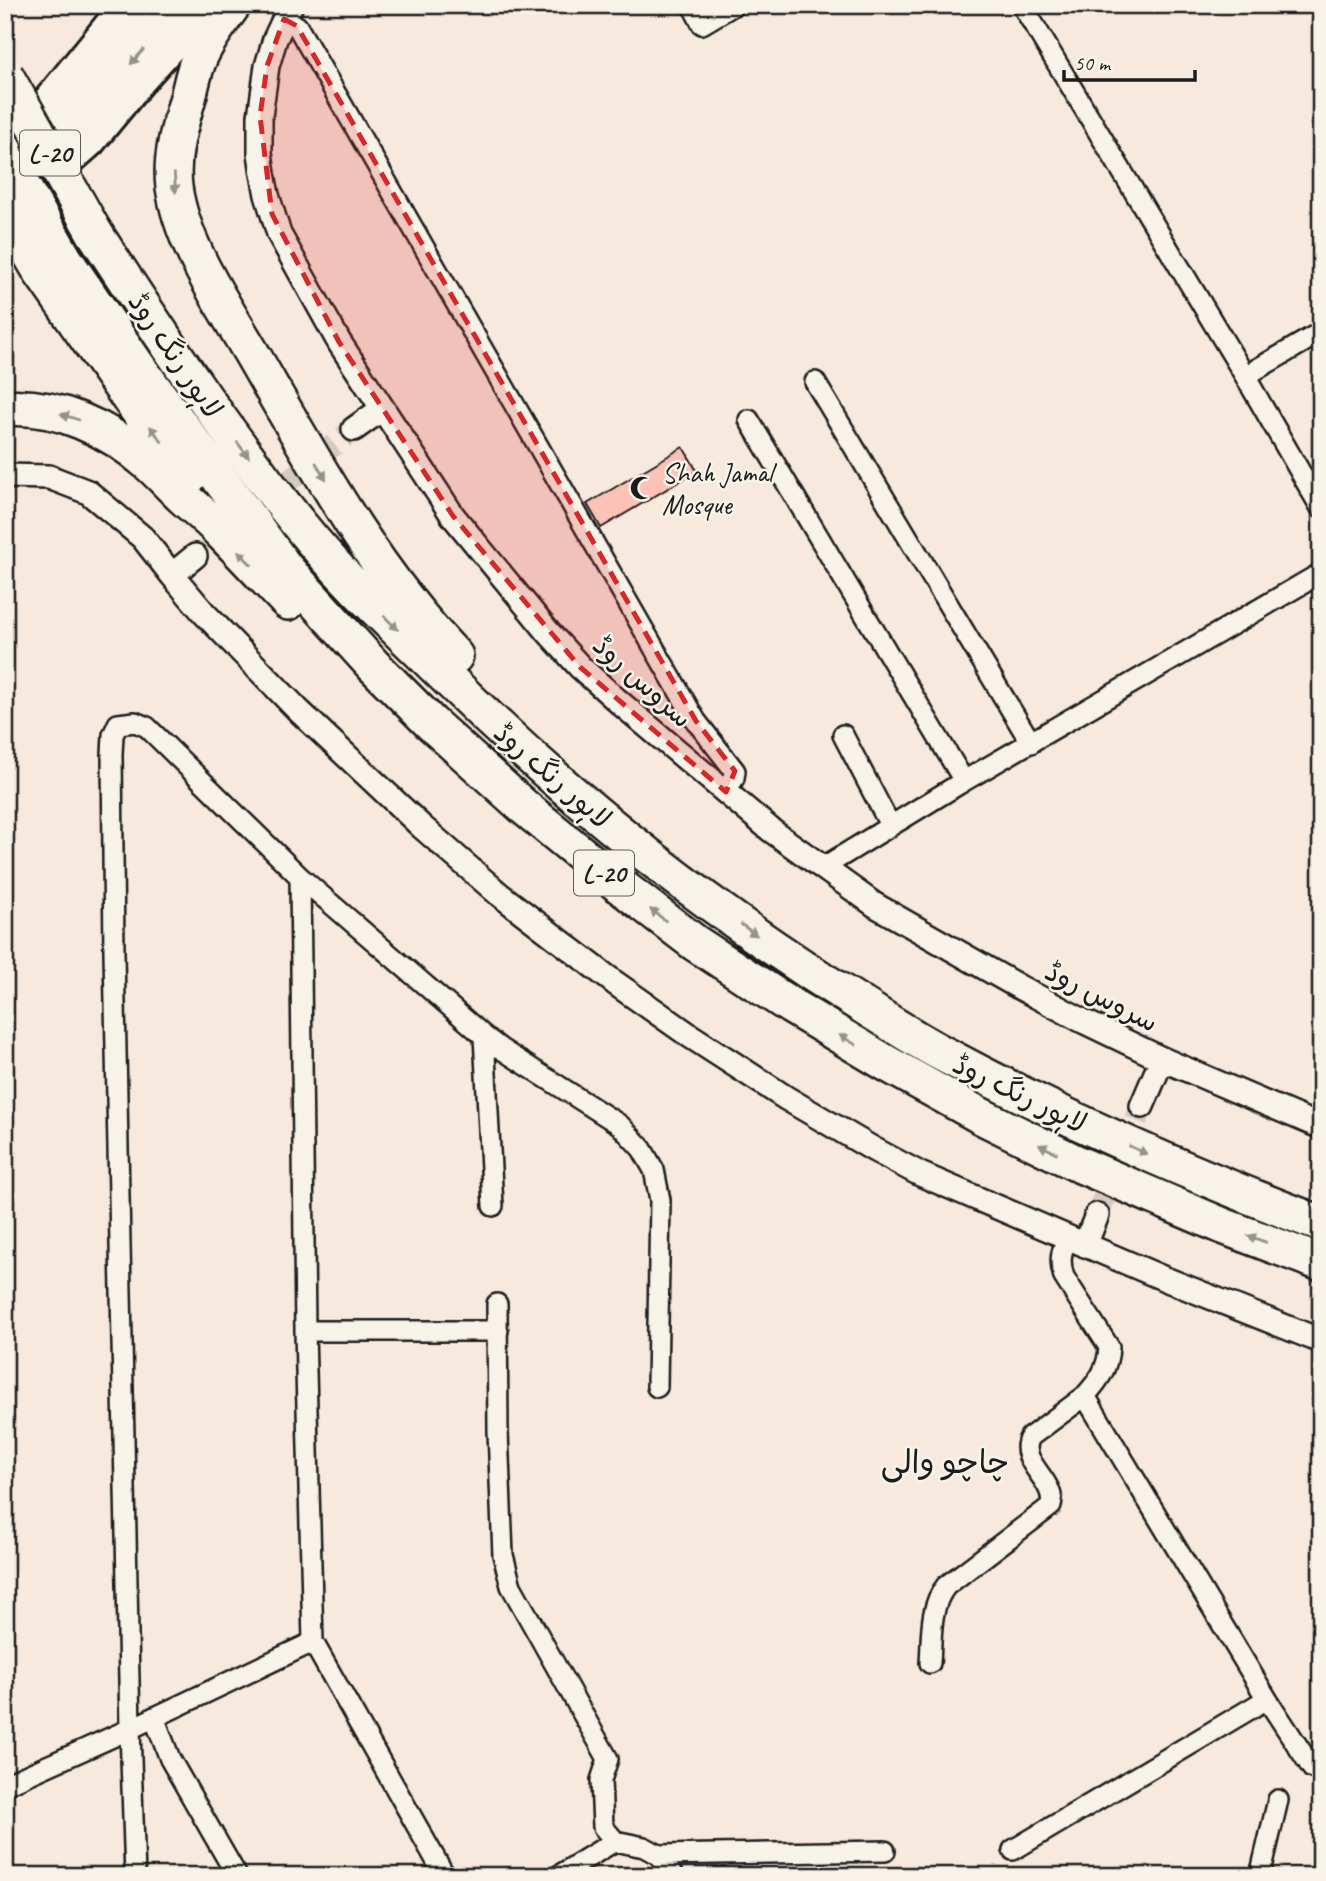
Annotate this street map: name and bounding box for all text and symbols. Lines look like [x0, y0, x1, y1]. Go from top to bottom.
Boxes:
scale bar [1064, 38, 1195, 82]
one-way arrow [130, 48, 146, 65]
text: 50 m [1074, 50, 1112, 76]
road number: L-20 [20, 130, 80, 176]
one-way arrow [170, 172, 181, 194]
street label: لاہور رنگ روڈ [118, 286, 230, 427]
one-way arrow [59, 411, 80, 422]
one-way arrow [149, 425, 163, 444]
one-way arrow [236, 441, 250, 460]
place label: Shah Jamal Mosque [662, 455, 778, 522]
one-way arrow [314, 461, 327, 480]
mosque icon: Shah Jamal Mosque [628, 474, 656, 502]
one-way arrow [238, 550, 254, 567]
one-way arrow [382, 614, 398, 631]
street label: سروس روڈ [586, 628, 700, 735]
street label: لاہور رنگ روڈ [485, 715, 619, 838]
road number: L-20 [574, 850, 634, 895]
one-way arrow [650, 908, 668, 923]
one-way arrow [740, 923, 758, 937]
street label: سروس روڈ [1039, 953, 1164, 1040]
one-way arrow [839, 1034, 858, 1047]
street label: لاہور رنگ روڈ [946, 1046, 1092, 1143]
one-way arrow [1038, 1143, 1058, 1154]
one-way arrow [1128, 1144, 1148, 1156]
one-way arrow [1246, 1233, 1267, 1244]
district label: چاچو والی [881, 1442, 1009, 1483]

